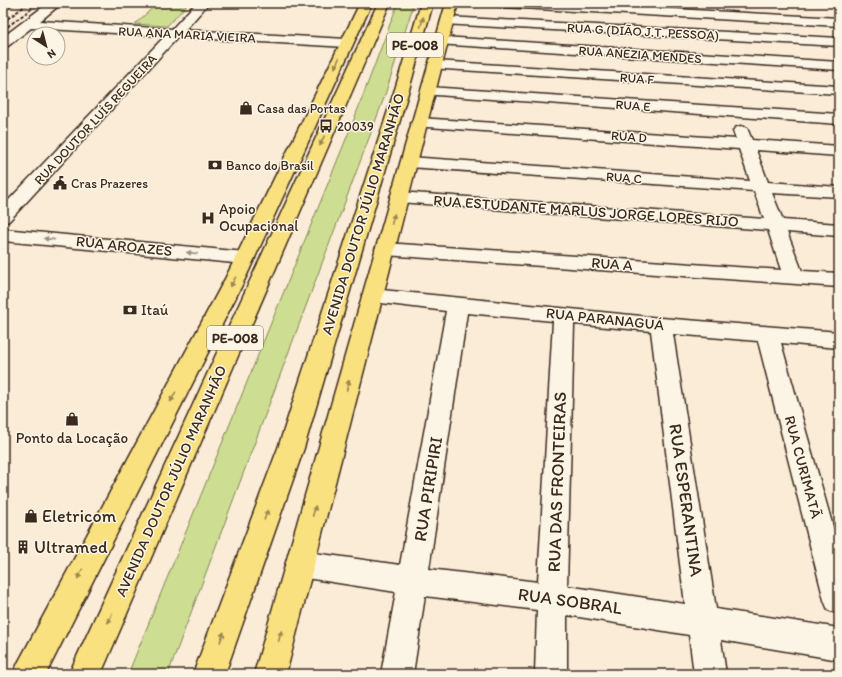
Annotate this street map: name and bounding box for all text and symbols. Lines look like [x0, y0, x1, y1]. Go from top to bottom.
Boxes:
one-way arrow [419, 15, 425, 28]
street label: RUA G (DIÃO J.T. PESSOA) [567, 20, 719, 43]
street label: RUA ANA MARIA VIEIRA [118, 23, 257, 46]
north arrow [26, 26, 66, 66]
road number: PE-008 [387, 33, 443, 57]
street label: RUA ANEZIA MENDES [578, 43, 702, 66]
text: N [45, 46, 58, 61]
street label: RUA DOUTOR LUÍS REGUEIRA [31, 51, 160, 188]
one-way arrow [334, 58, 340, 69]
street label: RUA F [619, 70, 655, 87]
street label: AVENIDA DOUTOR JÚLIO MARANHÃO [318, 91, 408, 337]
street label: RUA E [615, 97, 651, 114]
shop icon: Casa das Portas [238, 100, 254, 116]
place label: Casa das Portas [257, 101, 346, 116]
bus stop icon: 20039 [318, 118, 334, 134]
place label: 20039 [337, 119, 374, 134]
street label: RUA D [611, 128, 647, 145]
one-way arrow [319, 135, 325, 147]
bank icon: Banco do Brasil [207, 157, 223, 173]
place label: Banco do Brasil [226, 158, 314, 173]
street label: RUA C [605, 169, 642, 186]
public building icon: Cras Prazeres [52, 175, 68, 191]
place label: Cras Prazeres [71, 176, 148, 191]
street label: RUA ESTUDANTE MARLUS JORGE LOPES RIJO [433, 191, 740, 231]
place label: Apoio Ocupacional [219, 200, 299, 235]
hospital icon: Apoio Ocupacional [200, 210, 216, 226]
one-way arrow [390, 213, 396, 225]
street label: RUA AROAZES [75, 232, 173, 260]
one-way arrow [43, 236, 55, 243]
one-way arrow [186, 250, 198, 256]
street label: RUA A [591, 254, 634, 274]
one-way arrow [230, 276, 237, 288]
place label: Itaú [141, 301, 168, 319]
bank icon: Itaú [122, 302, 138, 318]
street label: RUA PARANAGUÁ [545, 304, 665, 334]
road number: PE-008 [207, 326, 263, 350]
street label: AVENIDA DOUTOR JÚLIO MARANHÃO [112, 362, 230, 599]
one-way arrow [345, 379, 351, 391]
one-way arrow [169, 391, 176, 403]
street label: RUA DAS FRONTEIRAS [543, 391, 571, 573]
shop icon: Ponto da Locação [64, 411, 80, 427]
street label: RUA CURIMATÃ [781, 414, 825, 521]
street label: RUA ESPERANTINA [664, 422, 708, 578]
place label: Ponto da Locação [16, 429, 128, 447]
street label: RUA PIRIPIRI [409, 435, 447, 543]
place label: Eletricom [42, 505, 117, 527]
one-way arrow [311, 505, 317, 517]
shop icon: Eletricom [23, 508, 39, 524]
one-way arrow [264, 509, 270, 521]
place label: Ultramed [34, 536, 108, 558]
building icon: Ultramed [15, 539, 31, 555]
one-way arrow [77, 569, 83, 580]
street label: RUA SOBRAL [517, 583, 623, 619]
one-way arrow [107, 612, 114, 624]
one-way arrow [277, 630, 283, 642]
one-way arrow [219, 631, 225, 643]

